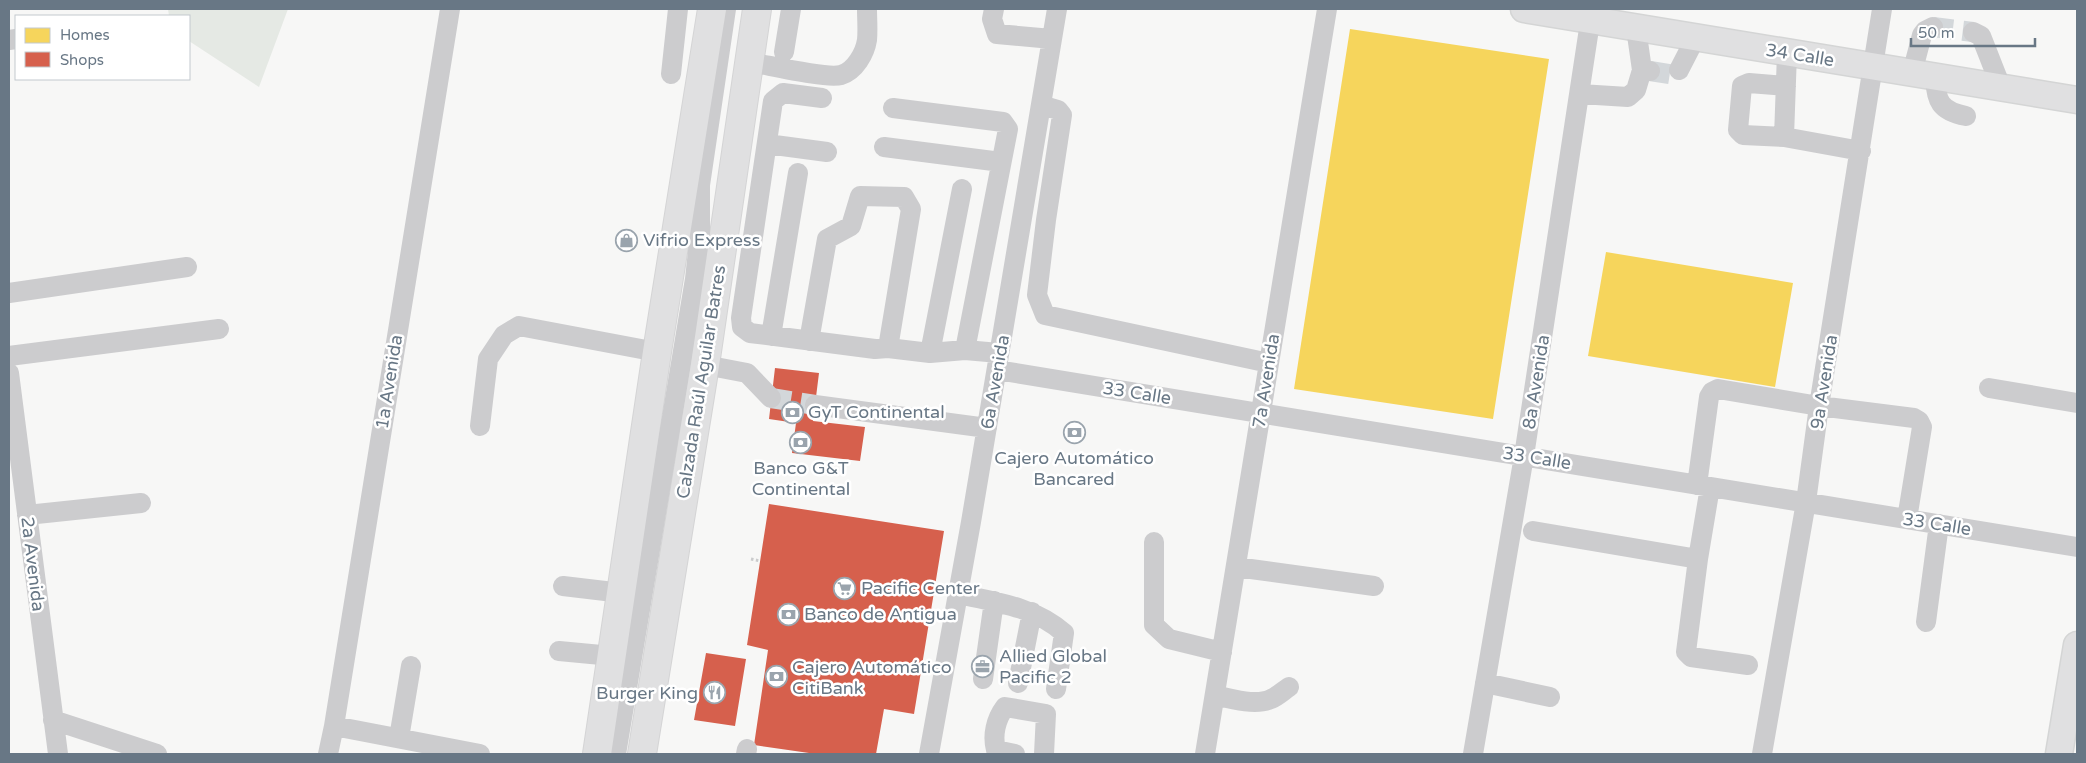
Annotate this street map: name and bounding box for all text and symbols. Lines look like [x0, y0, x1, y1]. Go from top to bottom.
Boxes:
legend [15, 15, 190, 80]
scale bar [1911, 15, 2035, 47]
text: 50 m [1918, 24, 1955, 42]
text: Homes [60, 26, 110, 44]
street label: 34 Calle [1764, 39, 1836, 71]
text: Shops [60, 51, 104, 69]
shop icon: Vifrio Express [615, 228, 639, 252]
place label: Vifrio Express [643, 229, 760, 251]
street label: Calzada Raúl Aguilar Batres [672, 264, 730, 500]
street label: 7a Avenida [1248, 332, 1284, 430]
street label: 1a Avenida [371, 333, 407, 431]
street label: 6a Avenida [976, 333, 1014, 431]
street label: 8a Avenida [1518, 333, 1554, 431]
street label: 9a Avenida [1806, 333, 1842, 431]
street label: 33 Calle [1101, 377, 1173, 409]
bank icon: GyT Continental [780, 400, 804, 424]
place label: GyT Continental [808, 401, 945, 423]
bank icon: Cajero Automático Bancared [1062, 421, 1086, 445]
bank icon: Banco G&T Continental [789, 431, 813, 455]
street label: 33 Calle [1501, 442, 1573, 474]
place label: Cajero Automático Bancared [994, 447, 1154, 490]
place label: Banco G&T Continental [752, 457, 850, 500]
street label: 33 Calle [1901, 508, 1973, 540]
street label: 2a Avenida [16, 515, 50, 613]
supermarket icon: Pacific Center [833, 576, 857, 600]
place label: Pacific Center [861, 577, 980, 599]
bank icon: Banco de Antigua [776, 602, 800, 626]
place label: Banco de Antigua [804, 603, 957, 625]
place label: Allied Global Pacific 2 [999, 645, 1107, 688]
office icon: Allied Global Pacific 2 [971, 654, 995, 678]
place label: Cajero Automático CitiBank [792, 656, 952, 699]
bank icon: Cajero Automático CitiBank [764, 665, 788, 689]
restaurant icon: Burger King [702, 681, 726, 705]
place label: Burger King [596, 682, 698, 704]

